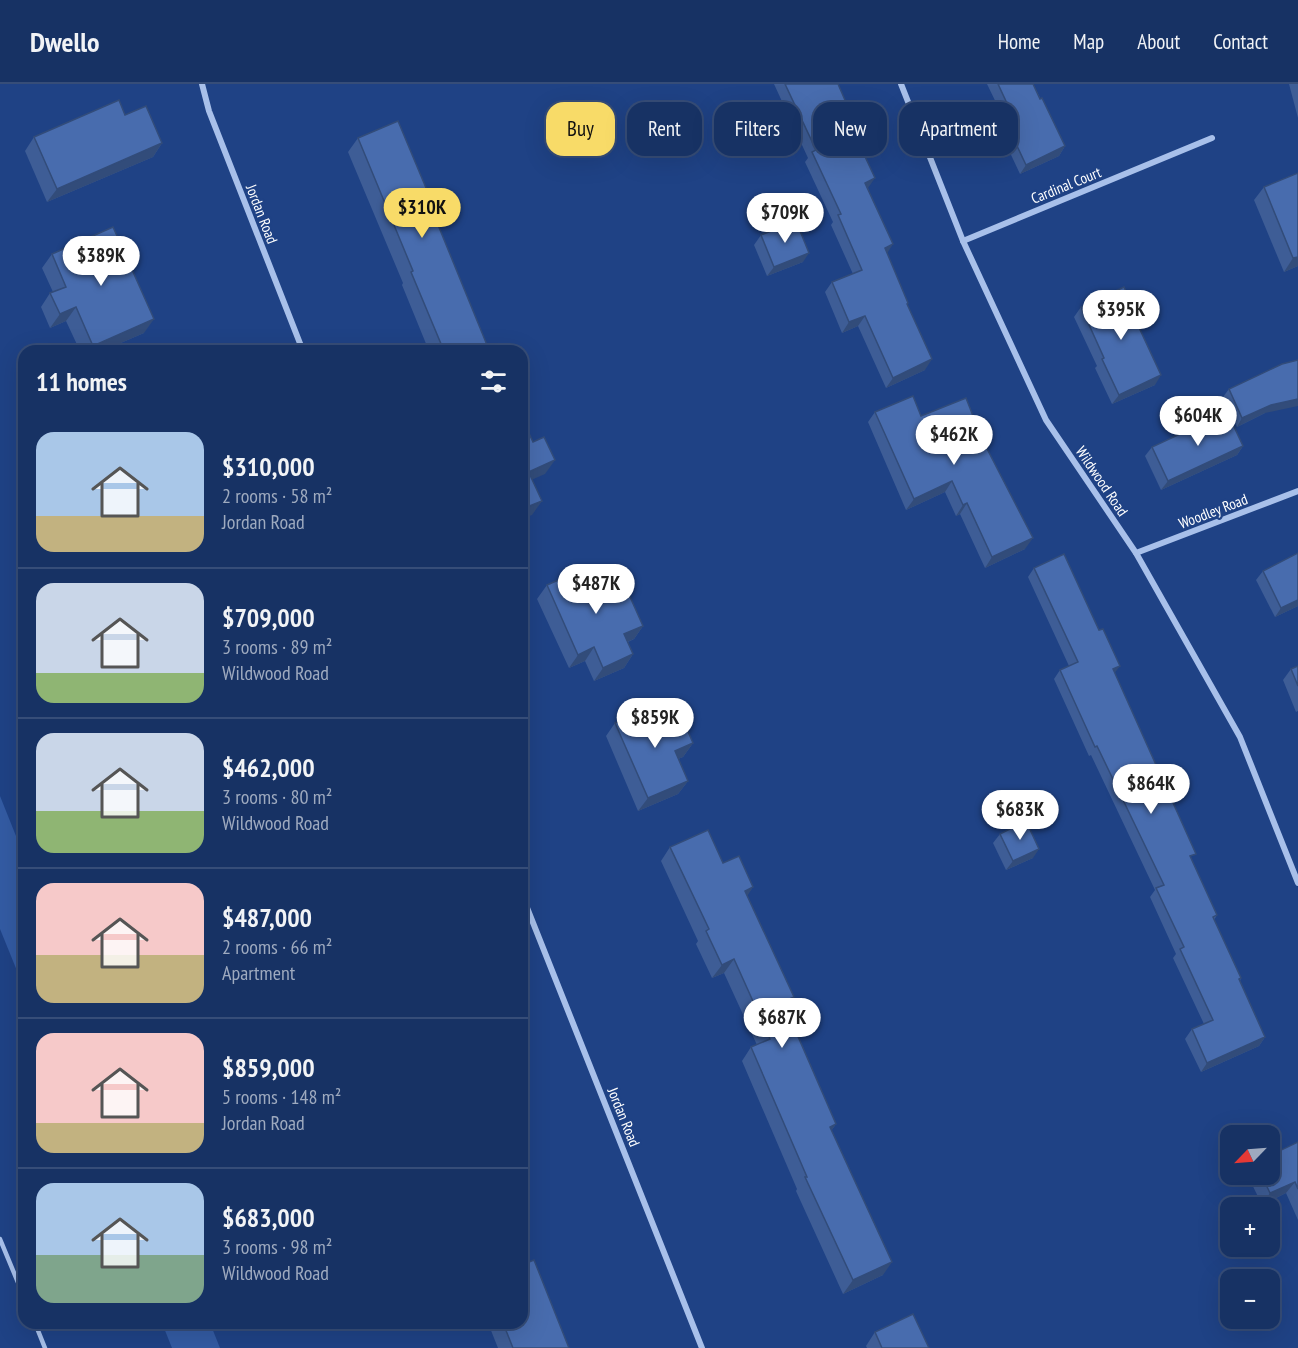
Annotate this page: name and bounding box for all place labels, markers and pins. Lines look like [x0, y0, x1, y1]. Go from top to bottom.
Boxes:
pin: $310K [380, 188, 464, 239]
pin: $709K [743, 193, 827, 244]
pin: $389K [59, 236, 143, 287]
pin: $395K [1079, 290, 1163, 341]
pin: $604K [1156, 396, 1240, 447]
pin: $462K [912, 415, 996, 466]
pin: $487K [554, 564, 638, 615]
pin: $859K [613, 698, 697, 749]
pin: $864K [1109, 764, 1193, 815]
pin: $683K [978, 790, 1062, 841]
pin: $687K [740, 998, 824, 1049]

